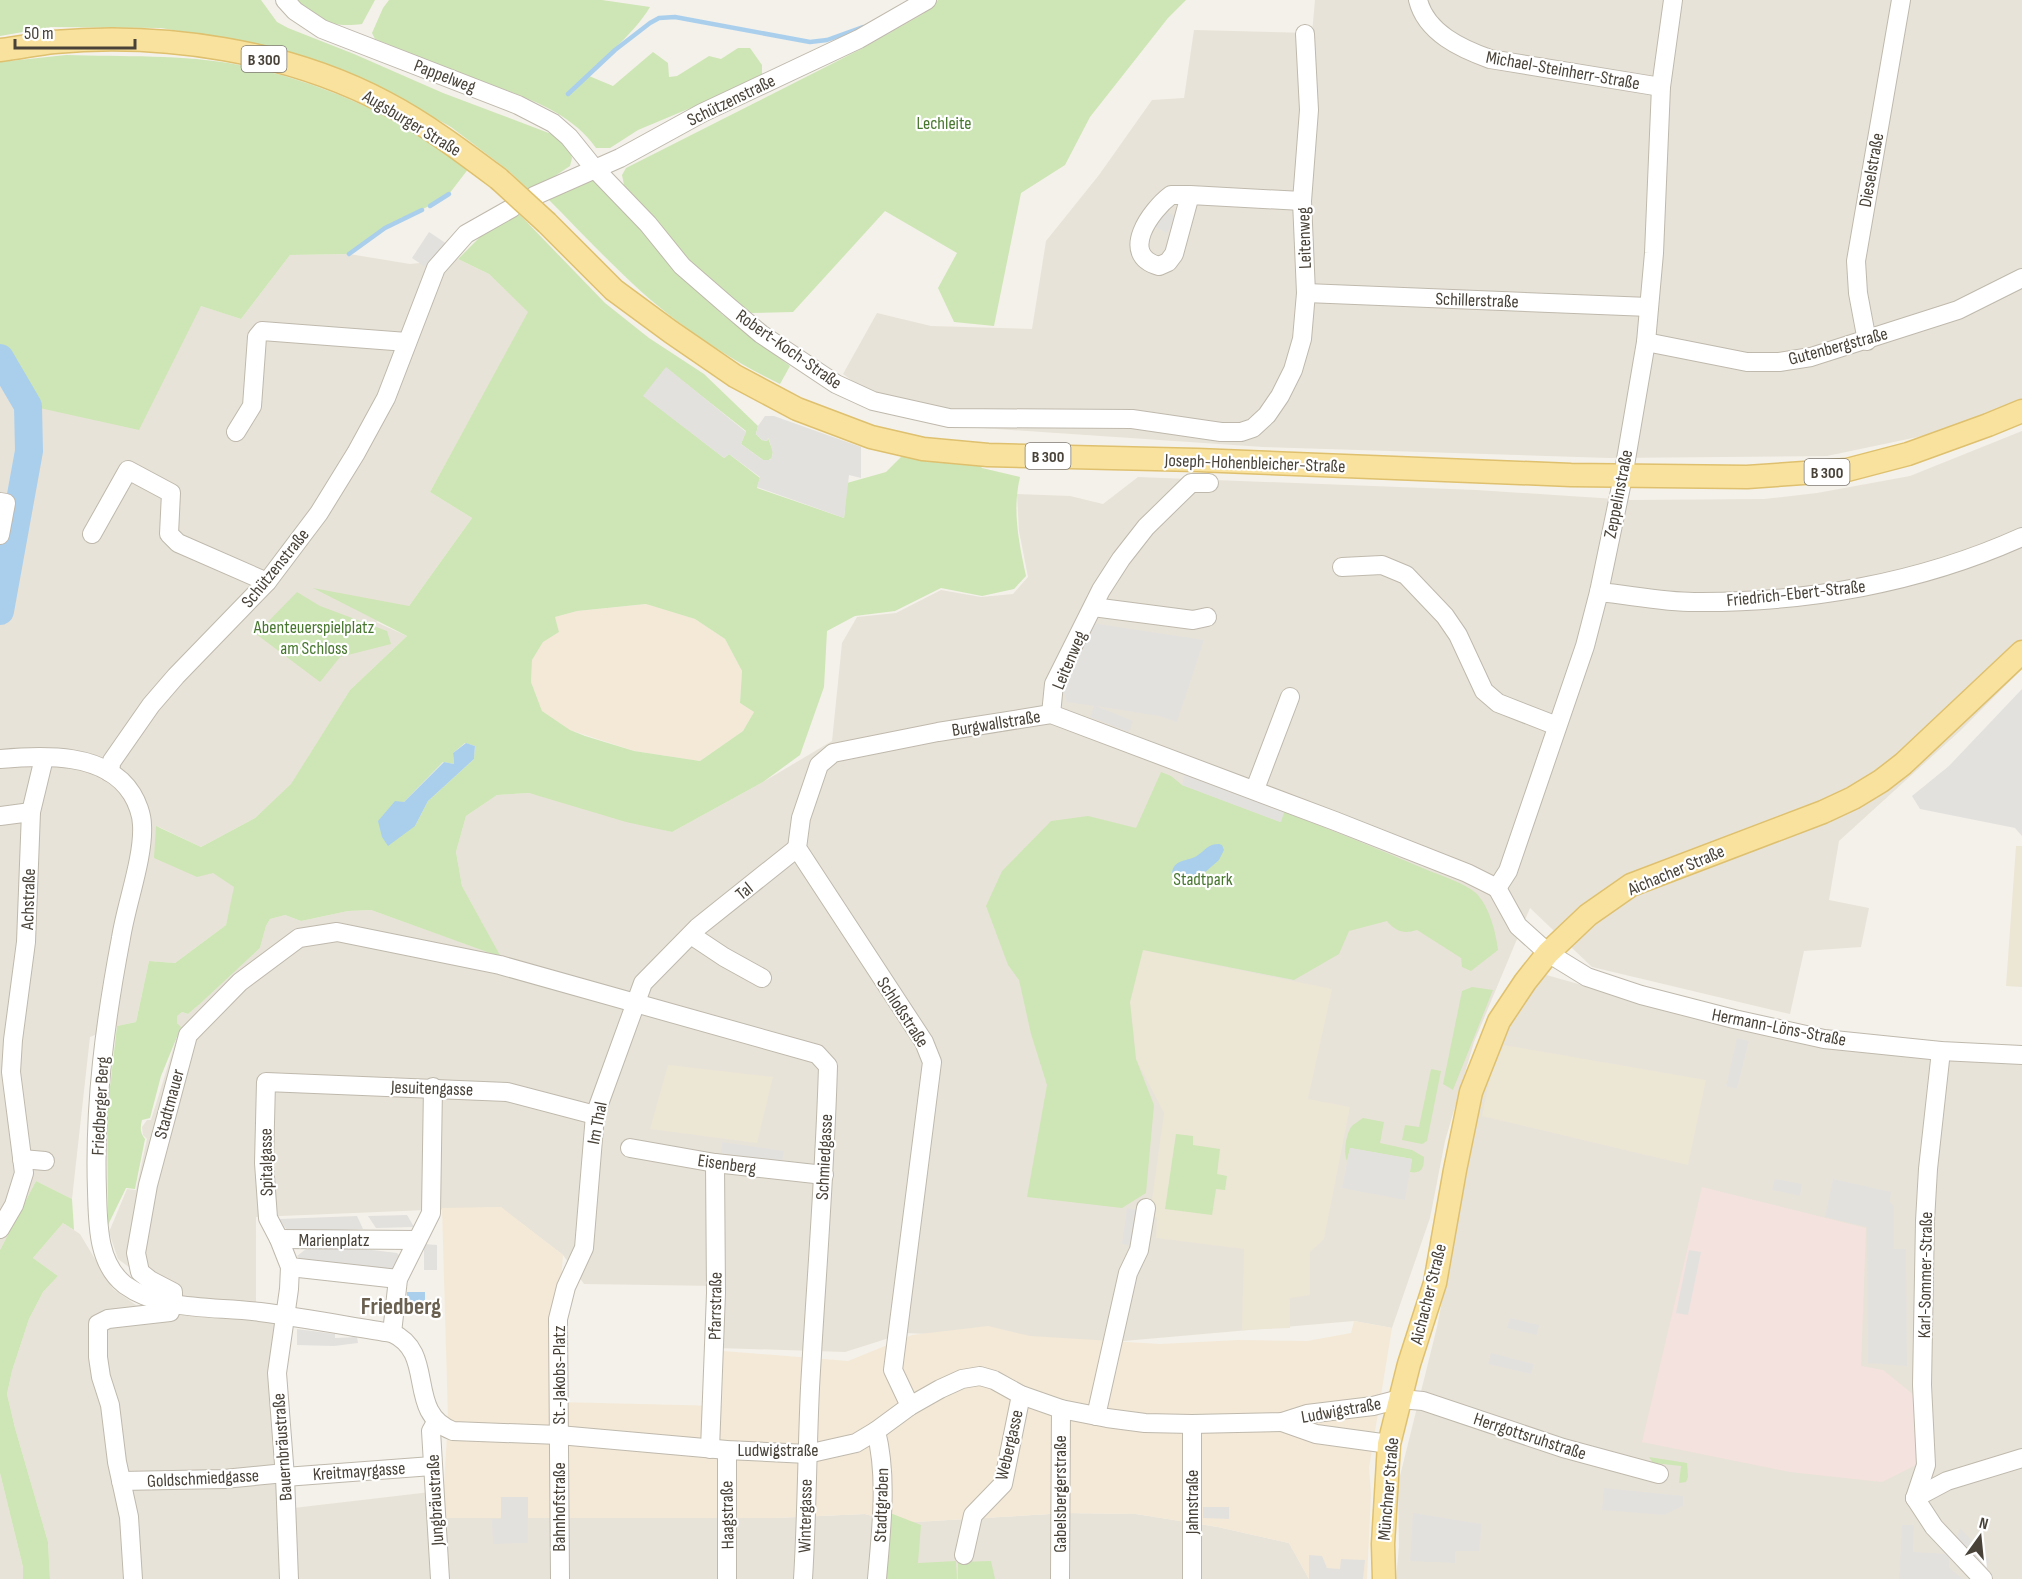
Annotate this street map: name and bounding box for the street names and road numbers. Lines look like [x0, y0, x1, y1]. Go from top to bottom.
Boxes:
road number: B 300 [242, 46, 286, 72]
street label: Michael-Steinherr-Straße [1484, 47, 1641, 94]
street label: Pappelweg [411, 55, 479, 98]
street label: Schützenstraße [684, 70, 779, 131]
street label: Augsburger Straße [358, 85, 465, 161]
street label: Dieselstraße [1855, 131, 1888, 209]
street label: Leitenweg [1293, 207, 1316, 269]
street label: Schillerstraße [1435, 289, 1519, 312]
street label: Robert-Koch-Straße [732, 305, 846, 394]
street label: Gutenbergstraße [1786, 323, 1890, 370]
road number: B 300 [1026, 443, 1070, 469]
street label: Zeppelinstraße [1600, 448, 1637, 540]
street label: Joseph-Hohenbleicher-Straße [1163, 450, 1346, 477]
road number: B 300 [1804, 459, 1850, 485]
street label: Schützenstraße [237, 525, 314, 612]
street label: Friedrich-Ebert-Straße [1726, 576, 1866, 611]
street label: Leitenweg [1048, 628, 1091, 693]
street label: Burgwallstraße [950, 706, 1042, 741]
street label: Aichacher Straße [1624, 841, 1728, 901]
street label: Achstraße [17, 868, 40, 931]
street label: Tal [731, 878, 757, 905]
street label: Schloßstraße [872, 973, 933, 1051]
street label: Hermann-Löns-Straße [1710, 1004, 1848, 1051]
street label: Friedberger Berg [87, 1056, 114, 1156]
street label: Stadtmauer [150, 1067, 189, 1141]
street label: Jesuitengasse [389, 1077, 474, 1100]
street label: Im Thal [583, 1100, 612, 1146]
street label: Schmiedgasse [812, 1113, 837, 1201]
street label: Spitalgasse [255, 1128, 278, 1196]
street label: Eisenberg [696, 1150, 757, 1179]
street label: Karl-Sommer-Straße [1914, 1211, 1937, 1339]
street label: Marienplatz [299, 1230, 370, 1251]
street label: Aichacher Straße [1406, 1242, 1451, 1348]
street label: Pfarrstraße [704, 1272, 727, 1340]
street label: St.-Jakobs-Platz [549, 1325, 570, 1424]
street label: Bauernbräustraße [268, 1392, 297, 1502]
street label: Ludwigstraße [1299, 1393, 1383, 1428]
street label: Webergasse [991, 1408, 1028, 1482]
street label: Herrgottsruhstraße [1471, 1408, 1589, 1465]
street label: Gabelsbergerstraße [1050, 1435, 1071, 1553]
street label: Münchner Straße [1374, 1437, 1403, 1542]
street label: Ludwigstraße [738, 1440, 818, 1461]
street label: Jungbräustraße [423, 1454, 448, 1547]
street label: Kreitmayrgasse [312, 1458, 406, 1485]
street label: Bahnhofstraße [549, 1462, 570, 1552]
street label: Goldschmiedgasse [146, 1465, 260, 1492]
street label: Stadtgraben [870, 1467, 893, 1543]
street label: Jahnstraße [1182, 1470, 1203, 1535]
street label: Wintergasse [794, 1479, 817, 1553]
street label: Haagstraße [716, 1480, 739, 1550]

